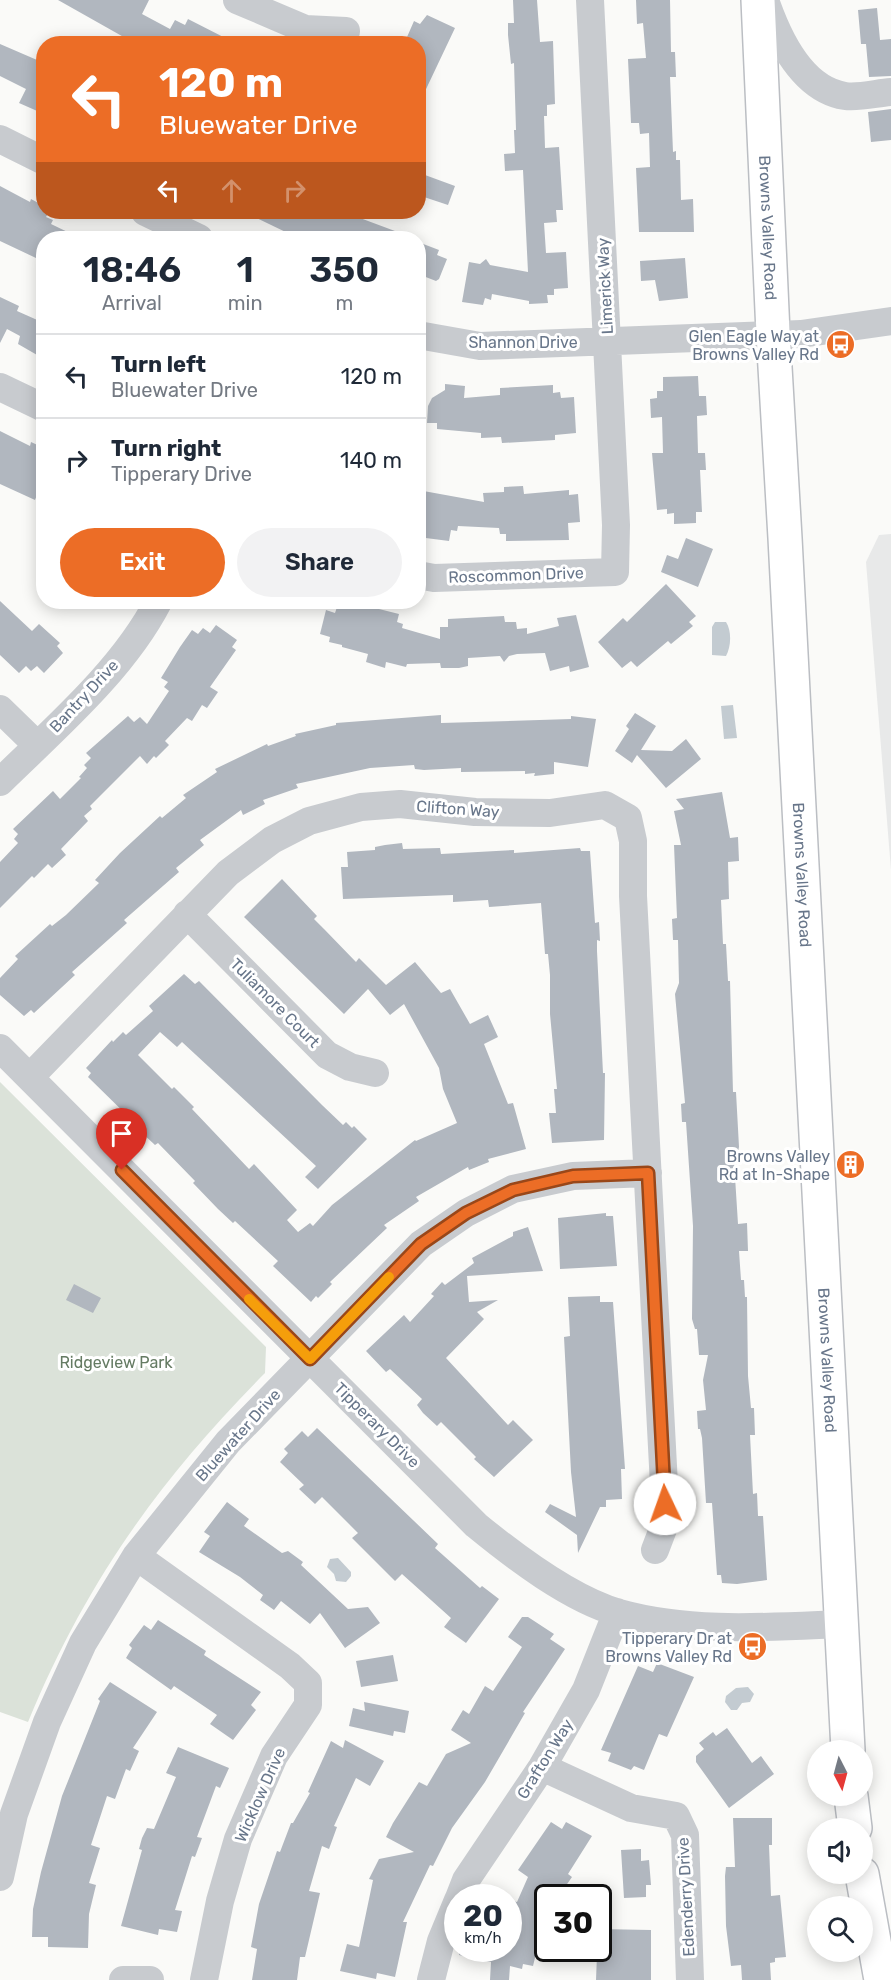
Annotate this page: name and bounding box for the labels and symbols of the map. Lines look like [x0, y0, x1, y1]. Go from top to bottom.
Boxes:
street label: Browns Valley Road [756, 155, 781, 301]
street label: Limerick Way [593, 237, 617, 335]
place label: Glen Eagle Way at Browns Valley Rd [689, 327, 819, 364]
bus stop icon: Glen Eagle Way at Browns Valley Rd [824, 329, 856, 361]
street label: Shannon Drive [468, 333, 578, 352]
street label: Roscommon Drive [448, 563, 584, 587]
street label: Bantry Drive [46, 656, 122, 736]
street label: Clifton Way [416, 797, 500, 821]
street label: Browns Valley Road [789, 802, 816, 948]
street label: Tuliamore Court [226, 954, 324, 1052]
pin [96, 1108, 147, 1170]
place label: Browns Valley Rd at In-Shape [719, 1147, 830, 1184]
building icon: Browns Valley Rd at In-Shape [835, 1149, 867, 1181]
street label: Browns Valley Road [814, 1287, 841, 1433]
park label: Ridgeview Park [59, 1353, 173, 1372]
street label: Tipperary Drive [330, 1378, 424, 1472]
street label: Bluewater Drive [192, 1385, 284, 1485]
position arrow [633, 1472, 697, 1536]
place label: Tipperary Dr at Browns Valley Rd [605, 1629, 732, 1666]
bus stop icon: Tipperary Dr at Browns Valley Rd [737, 1631, 769, 1663]
street label: Grafton Way [513, 1715, 577, 1802]
north arrow [807, 1740, 873, 1806]
street label: Wicklow Drive [231, 1745, 289, 1845]
street label: Edenderry Drive [673, 1837, 699, 1957]
speed limit sign: 30 [534, 1884, 612, 1962]

